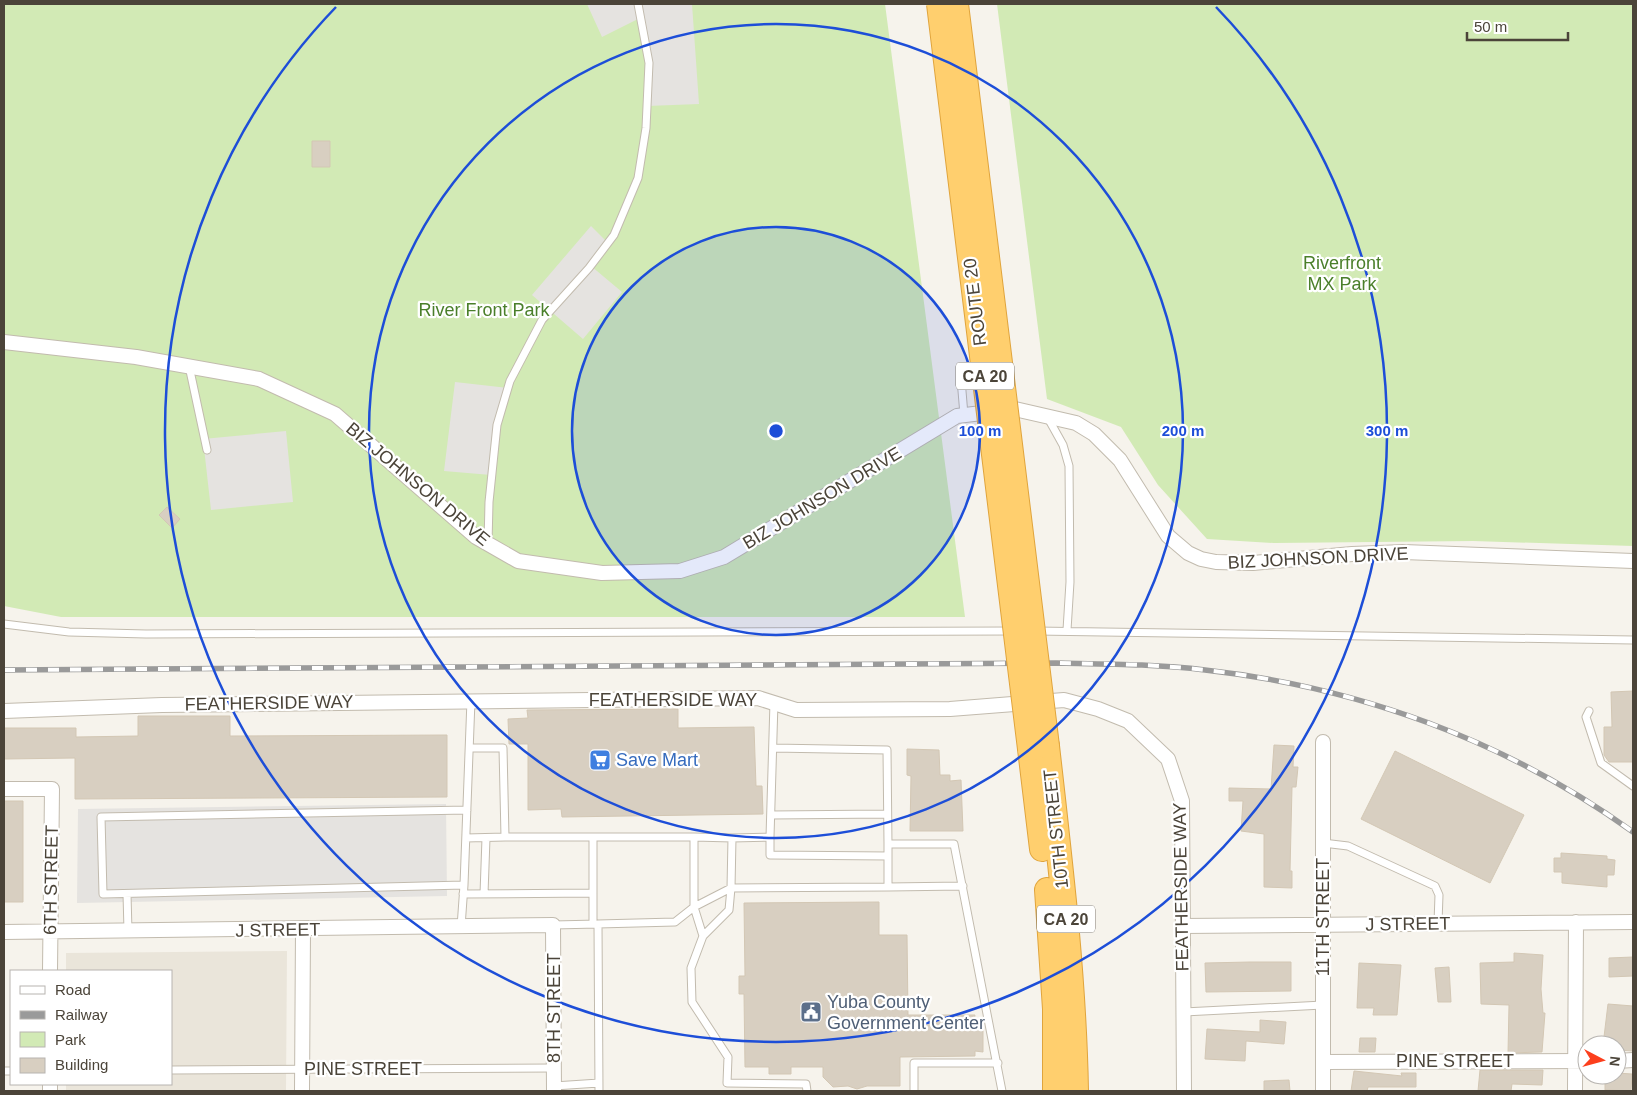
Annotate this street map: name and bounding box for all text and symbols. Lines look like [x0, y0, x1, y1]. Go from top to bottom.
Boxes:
scale bar [1467, 10, 1568, 42]
text: 50 m [1474, 18, 1507, 35]
park label: Riverfront MX Park [1303, 253, 1381, 294]
street label: ROUTE 20 [960, 257, 990, 347]
park label: River Front Park [418, 300, 551, 320]
road number: CA 20 [956, 362, 1014, 390]
street label: BIZ JOHNSON DRIVE [342, 418, 494, 550]
centre of rings [767, 422, 785, 440]
text: 100 m [959, 422, 1001, 439]
text: 200 m [1162, 422, 1204, 439]
text: 300 m [1366, 422, 1408, 439]
street label: BIZ JOHNSON DRIVE [739, 443, 905, 553]
street label: BIZ JOHNSON DRIVE [1227, 543, 1409, 573]
street label: FEATHERSIDE WAY [589, 690, 757, 710]
street label: FEATHERSIDE WAY [184, 692, 354, 714]
supermarket icon: Save Mart [588, 748, 612, 772]
place label: Save Mart [616, 750, 698, 770]
street label: 10TH STREET [1040, 768, 1072, 890]
street label: FEATHERSIDE WAY [1170, 802, 1192, 972]
street label: 6TH STREET [40, 825, 62, 935]
street label: 11TH STREET [1313, 858, 1333, 976]
road number: CA 20 [1037, 906, 1095, 932]
street label: J STREET [1365, 913, 1451, 935]
street label: J STREET [235, 919, 321, 941]
street label: 8TH STREET [544, 953, 564, 1063]
legend [10, 970, 172, 1085]
text: Road [55, 981, 91, 998]
place label: Yuba County Government Center [827, 992, 985, 1033]
public building icon: Yuba County Government Center [799, 1000, 823, 1024]
text: Railway [55, 1006, 108, 1023]
text: Park [55, 1031, 86, 1048]
north arrow [1577, 1035, 1627, 1085]
street label: PINE STREET [1396, 1051, 1514, 1071]
text: N [1606, 1055, 1623, 1067]
text: Building [55, 1056, 108, 1073]
street label: PINE STREET [304, 1059, 422, 1079]

